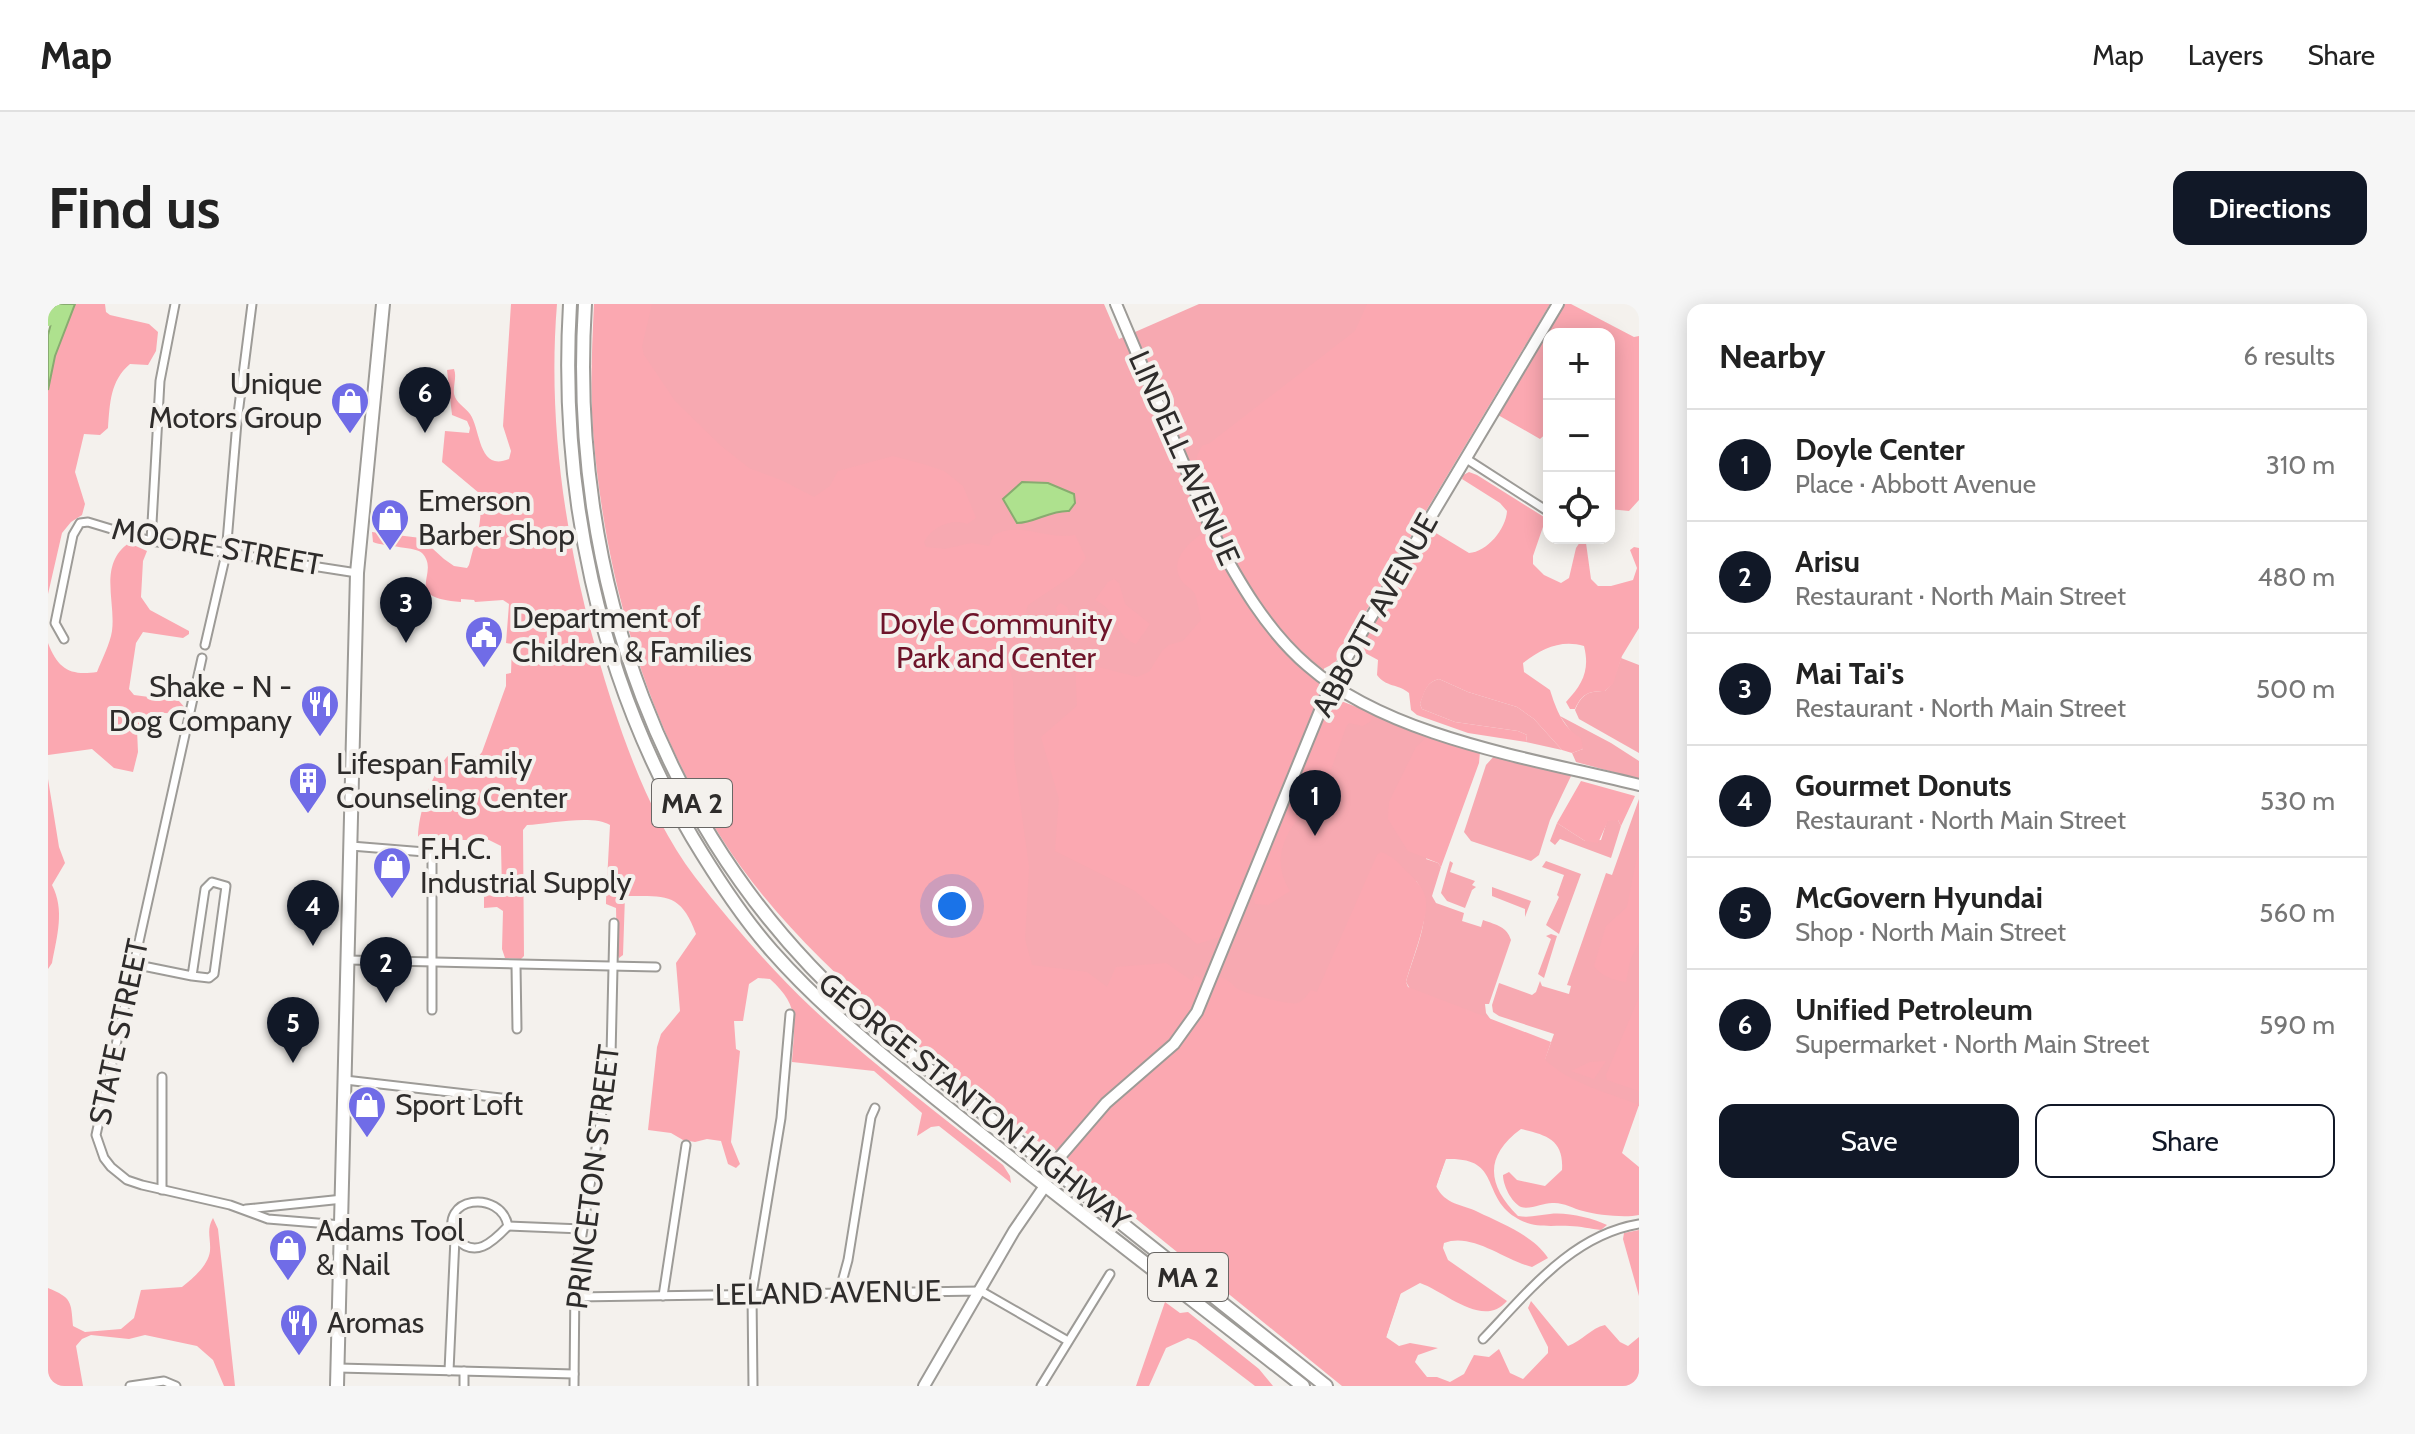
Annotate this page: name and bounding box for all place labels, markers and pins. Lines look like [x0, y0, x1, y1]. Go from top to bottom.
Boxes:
place label: Unique Motors Group [149, 365, 322, 436]
pin: 6 [399, 367, 451, 433]
shop icon: Unique Motors Group [329, 380, 371, 435]
place label: Emerson Barber Shop [418, 482, 575, 553]
shop icon: Emerson Barber Shop [369, 497, 411, 552]
pin: 3 [380, 577, 432, 643]
place label: Department of Children & Families [512, 599, 752, 670]
public building icon: Department of Children & Families [463, 614, 505, 669]
place label: Shake - N - Dog Company [109, 668, 292, 739]
restaurant icon: Shake - N - Dog Company [299, 683, 341, 738]
place label: Lifespan Family Counseling Center [336, 745, 568, 816]
building icon: Lifespan Family Counseling Center [287, 760, 329, 815]
pin: 1 [1289, 770, 1341, 836]
place label: F.H.C. Industrial Supply [420, 830, 632, 901]
shop icon: F.H.C. Industrial Supply [371, 845, 413, 900]
pin: 4 [287, 880, 339, 946]
pin: 2 [360, 937, 412, 1003]
pin: 5 [267, 997, 319, 1063]
shop icon: Sport Loft [346, 1084, 388, 1139]
place label: Sport Loft [395, 1086, 523, 1123]
place label: Adams Tool & Nail [316, 1212, 464, 1283]
shop icon: Adams Tool & Nail [267, 1227, 309, 1282]
restaurant icon: Aromas [278, 1302, 320, 1357]
place label: Aromas [327, 1304, 424, 1341]

